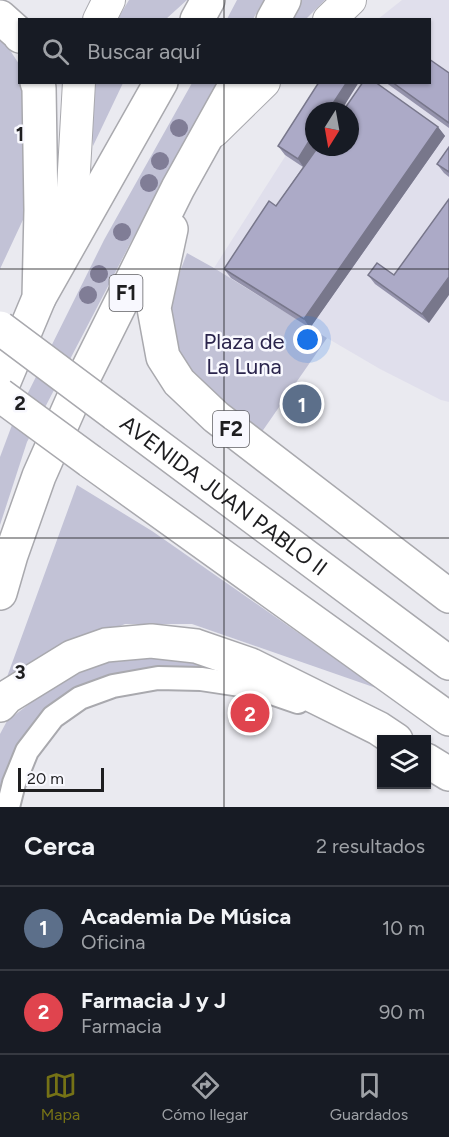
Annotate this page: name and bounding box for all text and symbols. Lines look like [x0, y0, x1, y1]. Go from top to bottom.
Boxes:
search box [18, 18, 431, 84]
icon: search [39, 35, 72, 68]
text: Buscar aquí [87, 38, 200, 65]
north arrow [305, 102, 359, 156]
text: 1 [16, 122, 24, 146]
road number: F1 [110, 275, 142, 311]
your location [293, 325, 322, 354]
park label: Plaza de La Luna [203, 328, 285, 380]
pin: 1 [282, 382, 322, 426]
text: 2 [14, 391, 26, 415]
street label: AVENIDA JUAN PABLO II [115, 410, 333, 582]
road number: F2 [213, 411, 249, 447]
text: 3 [14, 660, 26, 684]
pin: 2 [230, 690, 270, 736]
map controls [377, 735, 431, 789]
button: layers [377, 735, 431, 789]
scale bar [18, 765, 104, 792]
text: 20 m [27, 769, 64, 788]
text: Cerca [24, 830, 95, 862]
text: 2 resultados [316, 834, 425, 858]
text: Academia De Música [81, 903, 291, 930]
text: 1 [39, 916, 48, 940]
text: 10 m [382, 916, 425, 940]
text: Oficina [81, 930, 145, 954]
text: Farmacia J y J [81, 987, 226, 1014]
text: 2 [38, 1000, 49, 1024]
text: 90 m [379, 1000, 425, 1024]
text: Farmacia [81, 1014, 162, 1038]
tab: Mapa [41, 1069, 80, 1124]
tab: Cómo llegar [162, 1069, 248, 1124]
tab: Guardados [330, 1069, 408, 1124]

